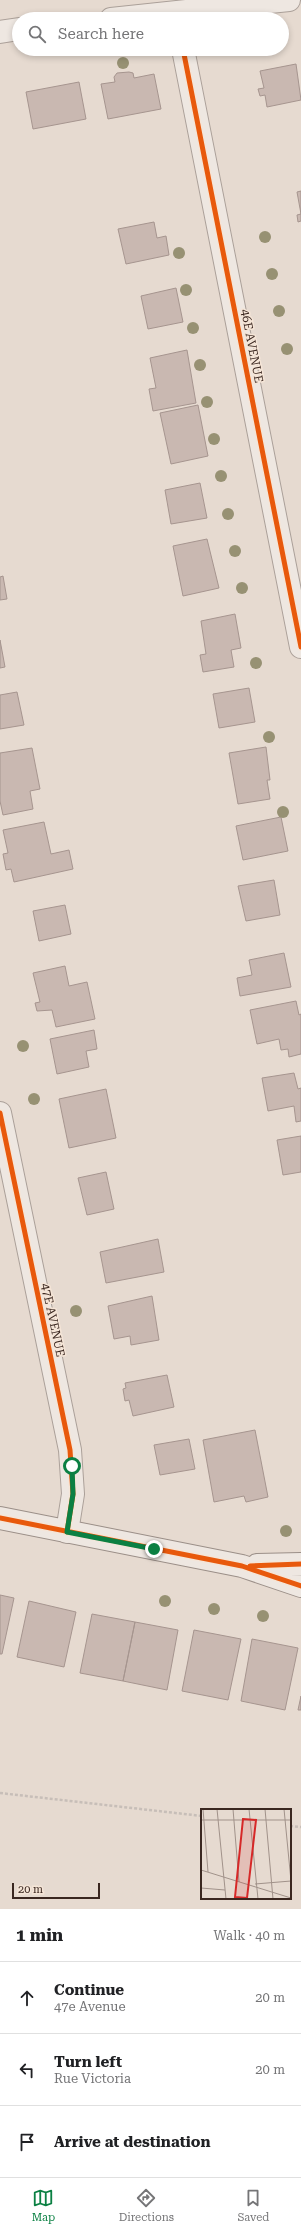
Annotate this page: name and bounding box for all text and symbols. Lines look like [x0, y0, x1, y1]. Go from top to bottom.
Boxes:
search box [12, 12, 289, 56]
icon: search [26, 23, 48, 45]
text: Search here [58, 25, 144, 43]
street label: 46E AVENUE [238, 308, 266, 384]
street label: 47E AVENUE [38, 1282, 68, 1358]
route start [63, 1457, 81, 1475]
route end [145, 1540, 163, 1558]
inset map [201, 1809, 291, 1899]
scale bar [12, 1881, 100, 1900]
text: 20 m [18, 1883, 43, 1896]
text: 1 min [16, 1925, 63, 1945]
text: Walk · 40 m [213, 1928, 285, 1943]
text: Continue [54, 1981, 124, 1999]
icon: ahead [16, 1987, 38, 2009]
text: 20 m [255, 1990, 285, 2005]
text: 47e Avenue [54, 1999, 126, 2014]
text: Turn left [54, 2053, 122, 2071]
icon: left [16, 2059, 38, 2081]
text: 20 m [255, 2062, 285, 2077]
text: Rue Victoria [54, 2071, 131, 2086]
icon: arrive [16, 2131, 38, 2153]
text: Arrive at destination [54, 2133, 210, 2151]
tab: Map [32, 2187, 55, 2224]
tab: Directions [119, 2187, 174, 2224]
tab: Saved [237, 2187, 269, 2224]

